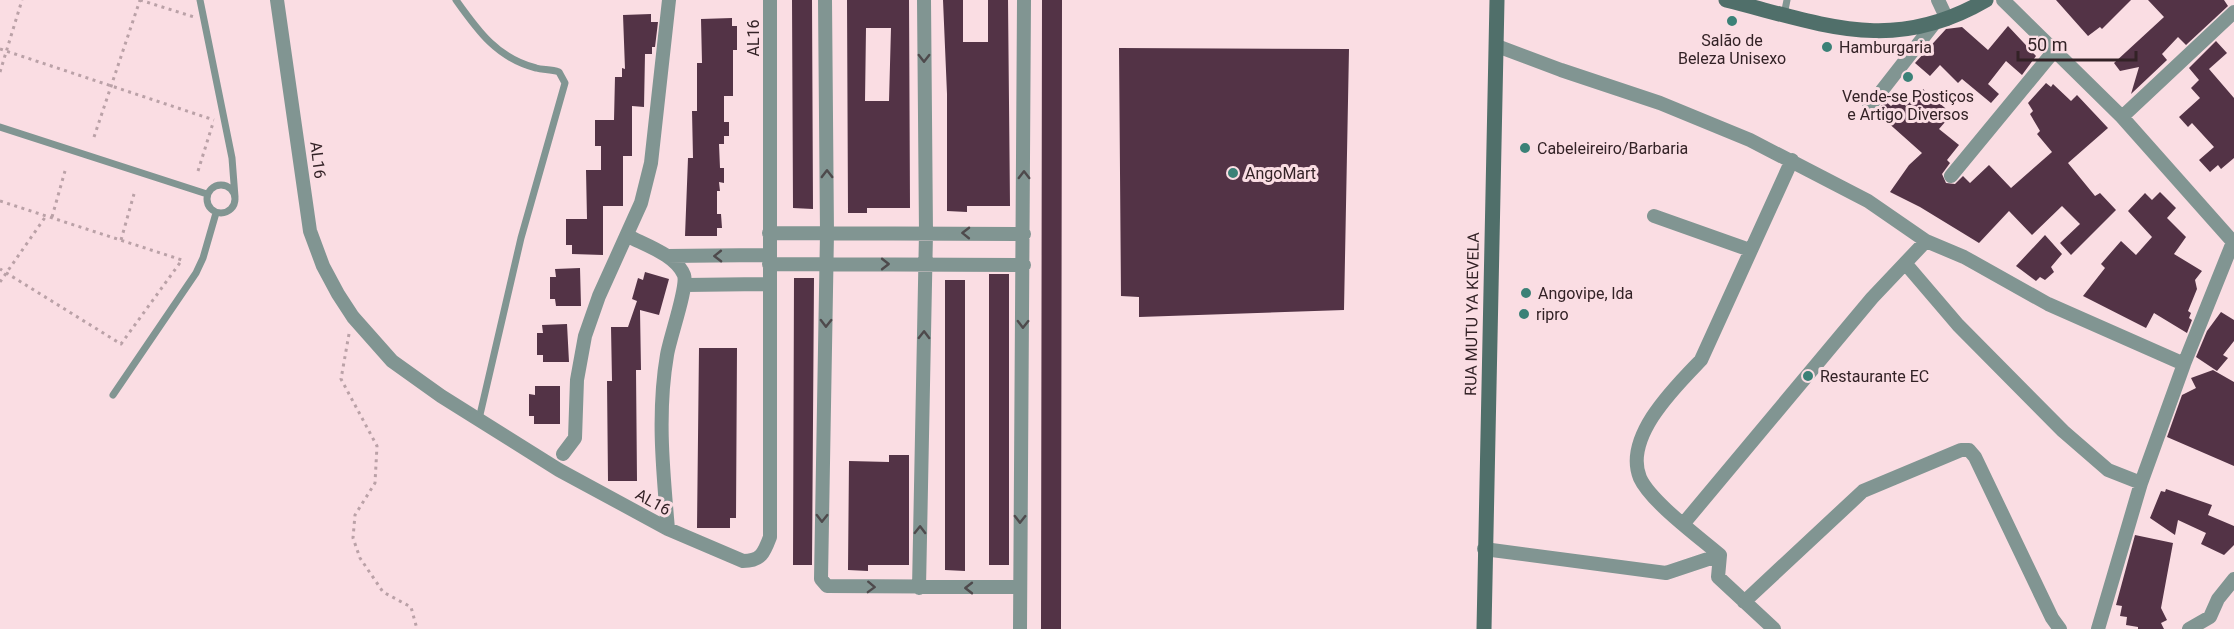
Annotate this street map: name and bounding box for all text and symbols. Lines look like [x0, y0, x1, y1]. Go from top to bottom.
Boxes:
marker: Salão de Beleza Unisexo [1725, 14, 1739, 28]
street label: AL16 [744, 19, 763, 57]
scale bar [2018, 24, 2136, 62]
place label: Salão de Beleza Unisexo [1678, 31, 1786, 68]
text: 50 m [2027, 34, 2067, 55]
place label: Hamburgaria [1839, 38, 1932, 57]
marker: Hamburgaria [1820, 40, 1834, 54]
one-way arrow [918, 54, 931, 63]
marker: Vende-se Postiços e Artigo Diversos [1901, 70, 1915, 84]
place label: Vende-se Postiços e Artigo Diversos [1842, 87, 1974, 124]
place label: Cabeleireiro/Barbaria [1537, 139, 1688, 158]
street label: AL16 [306, 140, 330, 180]
marker: Cabeleireiro/Barbaria [1518, 141, 1532, 155]
place label: AngoMart [1245, 164, 1316, 183]
marker: AngoMart [1226, 166, 1240, 180]
one-way arrow [820, 170, 833, 179]
one-way arrow [1018, 171, 1030, 180]
one-way arrow [961, 227, 970, 239]
street label: RUA MUTU YA KEVELA [1461, 231, 1483, 396]
one-way arrow [713, 250, 722, 262]
one-way arrow [881, 258, 890, 270]
place label: Angovipe, lda [1538, 284, 1633, 303]
marker: Angovipe, lda [1519, 286, 1533, 300]
place label: ripro [1536, 305, 1569, 324]
marker: ripro [1517, 307, 1531, 321]
one-way arrow [819, 318, 832, 327]
one-way arrow [1017, 319, 1030, 328]
one-way arrow [918, 330, 930, 339]
place label: Restaurante EC [1820, 367, 1929, 386]
marker: Restaurante EC [1801, 369, 1815, 383]
street label: AL16 [632, 485, 674, 519]
one-way arrow [816, 513, 828, 522]
one-way arrow [1014, 514, 1027, 523]
one-way arrow [914, 525, 926, 534]
one-way arrow [866, 580, 875, 593]
one-way arrow [965, 582, 974, 594]

